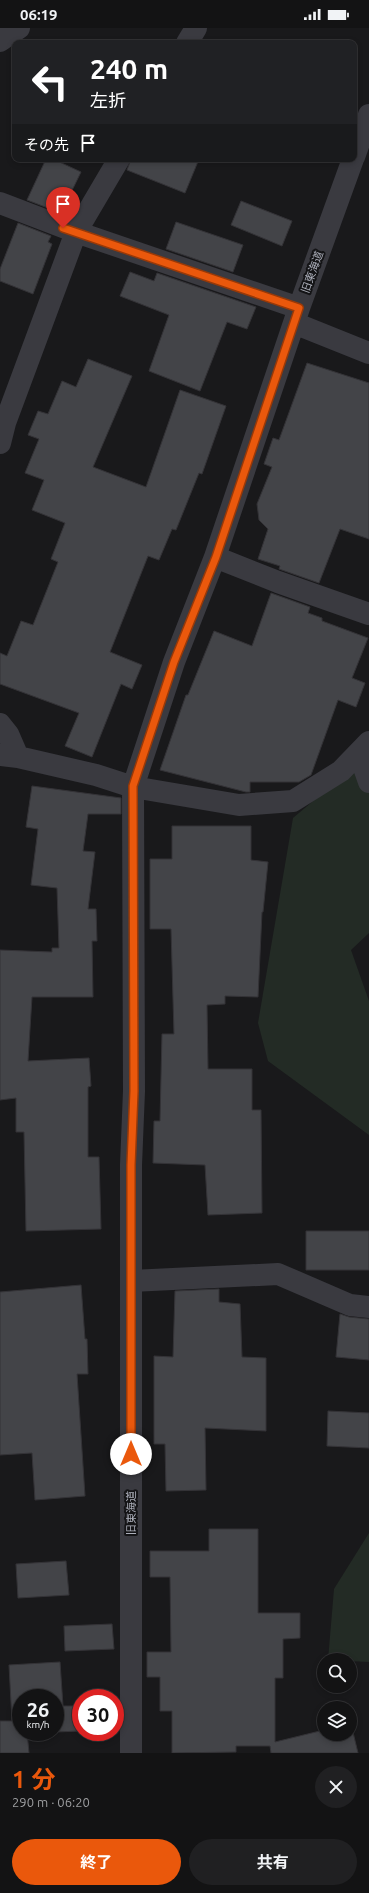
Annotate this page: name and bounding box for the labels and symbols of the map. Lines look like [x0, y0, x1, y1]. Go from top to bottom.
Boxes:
pin [46, 187, 80, 228]
street label: 旧東海道 [299, 249, 325, 295]
position arrow [110, 1433, 152, 1475]
street label: 旧東海道 [125, 1491, 137, 1535]
speed limit sign: 30 [72, 1689, 124, 1741]

